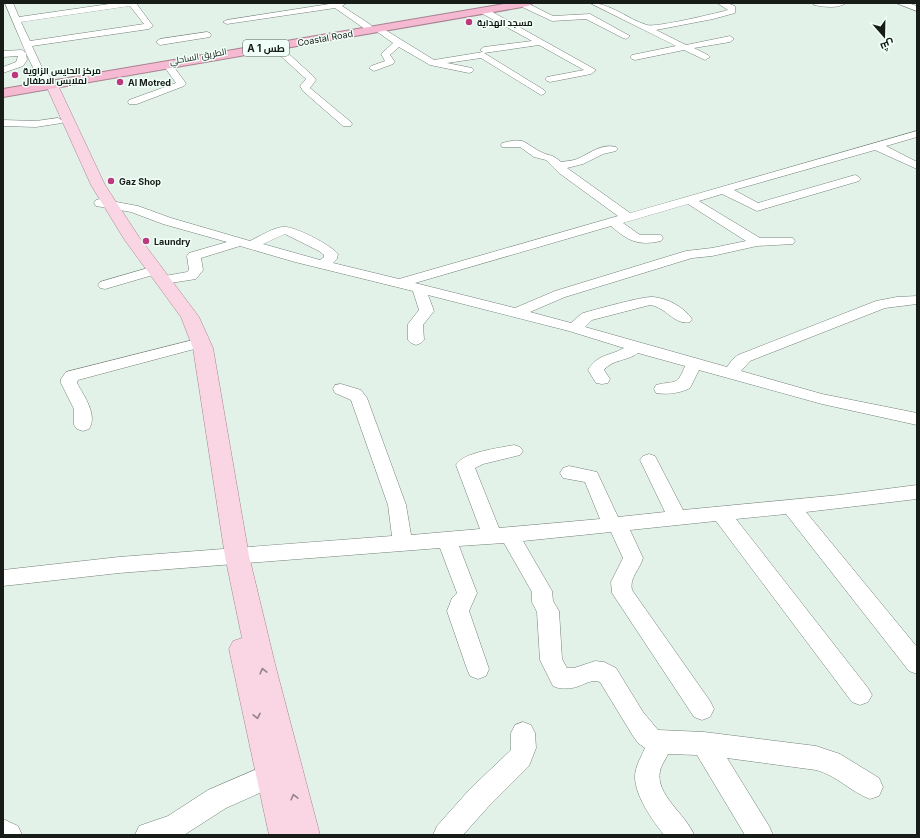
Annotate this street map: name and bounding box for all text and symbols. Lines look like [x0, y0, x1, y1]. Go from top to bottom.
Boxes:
north arrow [864, 16, 904, 56]
marker: مسجد الهداية [464, 17, 474, 27]
place label: مسجد الهداية [477, 17, 533, 29]
street label: Coastal Road [296, 28, 354, 48]
text: ش [878, 36, 896, 54]
road number: A 1 طس [243, 40, 289, 56]
street label: الطريق الساحلي [169, 46, 228, 68]
place label: مركز الحايس الزاوية لملابس الاطفال [23, 65, 101, 87]
marker: مركز الحايس الزاوية لملابس الاطفال [10, 70, 20, 80]
marker: Al Motred [115, 77, 125, 87]
place label: Al Motred [128, 77, 171, 88]
marker: Gaz Shop [106, 176, 116, 186]
place label: Gaz Shop [119, 176, 161, 187]
marker: Laundry [141, 236, 151, 246]
place label: Laundry [154, 236, 191, 247]
one-way arrow [259, 668, 267, 674]
one-way arrow [253, 713, 261, 719]
one-way arrow [291, 794, 299, 800]

